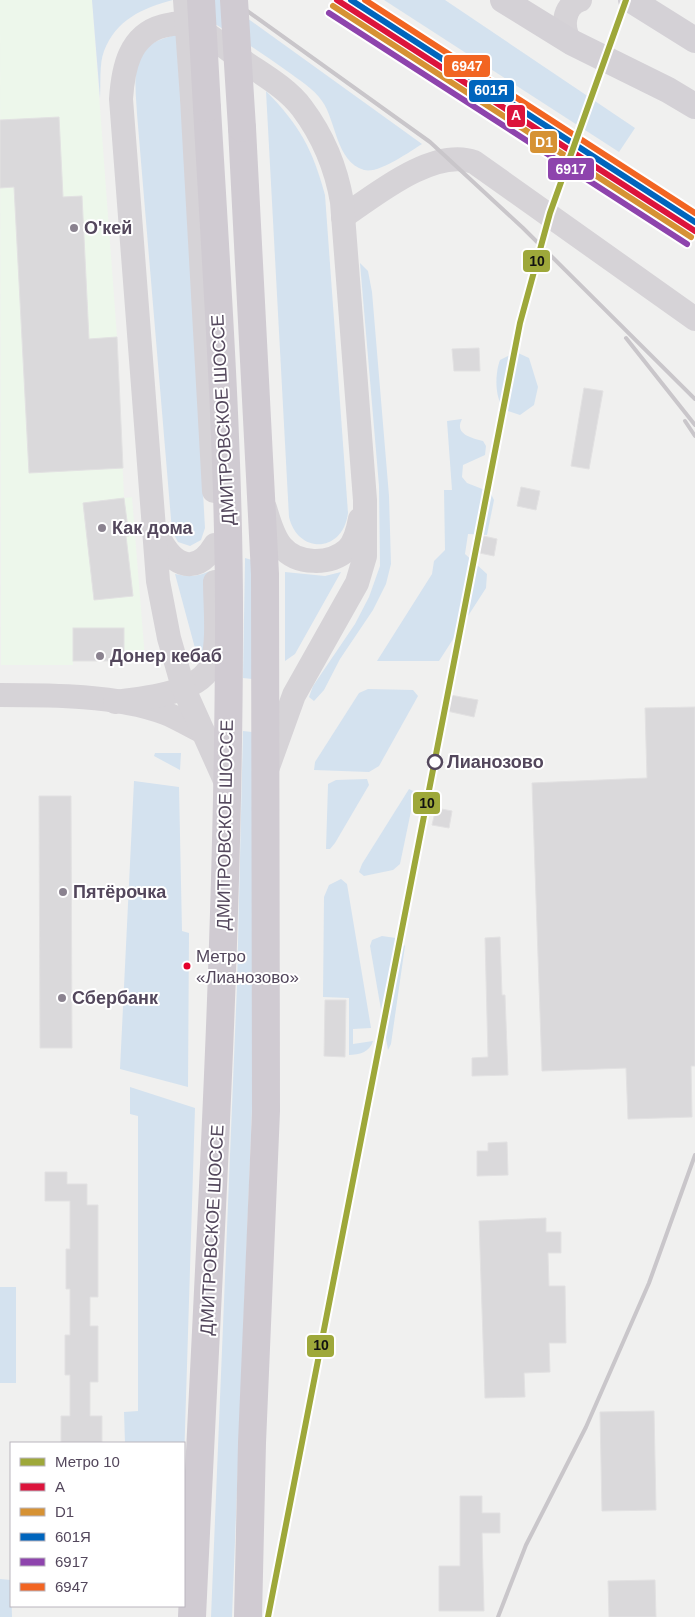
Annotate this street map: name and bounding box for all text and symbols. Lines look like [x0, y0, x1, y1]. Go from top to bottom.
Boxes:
line badge: 6947 [443, 54, 491, 78]
text: 6947 [451, 58, 483, 74]
line badge: 601Я [468, 79, 515, 103]
text: 601Я [474, 82, 508, 98]
line badge: A [506, 104, 526, 128]
text: A [511, 107, 521, 123]
line badge: D1 [529, 130, 558, 154]
text: D1 [535, 134, 553, 150]
line badge: 6917 [547, 157, 595, 181]
text: 6917 [555, 161, 587, 177]
place label: О'кей [84, 218, 132, 238]
marker: О'кей [68, 222, 80, 234]
line badge: 10 [522, 249, 551, 273]
text: 10 [529, 253, 545, 269]
street label: ДМИТРОВСКОЕ ШОССЕ [207, 314, 239, 526]
place label: Как дома [112, 518, 193, 538]
marker: Как дома [96, 522, 108, 534]
place label: Донер кебаб [110, 646, 222, 666]
marker: Донер кебаб [94, 650, 106, 662]
street label: ДМИТРОВСКОЕ ШОССЕ [213, 719, 237, 931]
place label: Лианозово [447, 752, 544, 772]
marker: Лианозово [427, 754, 443, 770]
line badge: 10 [412, 791, 441, 815]
text: 10 [419, 795, 435, 811]
place label: Пятёрочка [73, 882, 167, 902]
marker: Пятёрочка [57, 886, 69, 898]
place label: Метро «Лианозово» [196, 947, 299, 987]
marker: Метро «Лианозово» [182, 961, 192, 971]
place label: Сбербанк [72, 988, 159, 1008]
marker: Сбербанк [56, 992, 68, 1004]
street label: ДМИТРОВСКОЕ ШОССЕ [196, 1124, 228, 1336]
line badge: 10 [306, 1334, 335, 1358]
text: 10 [313, 1337, 329, 1353]
legend [10, 1442, 185, 1607]
text: Метро 10 [55, 1453, 120, 1470]
text: A [55, 1478, 65, 1495]
text: D1 [55, 1503, 74, 1520]
text: 601Я [55, 1528, 91, 1545]
text: 6917 [55, 1553, 88, 1570]
text: 6947 [55, 1578, 88, 1595]

